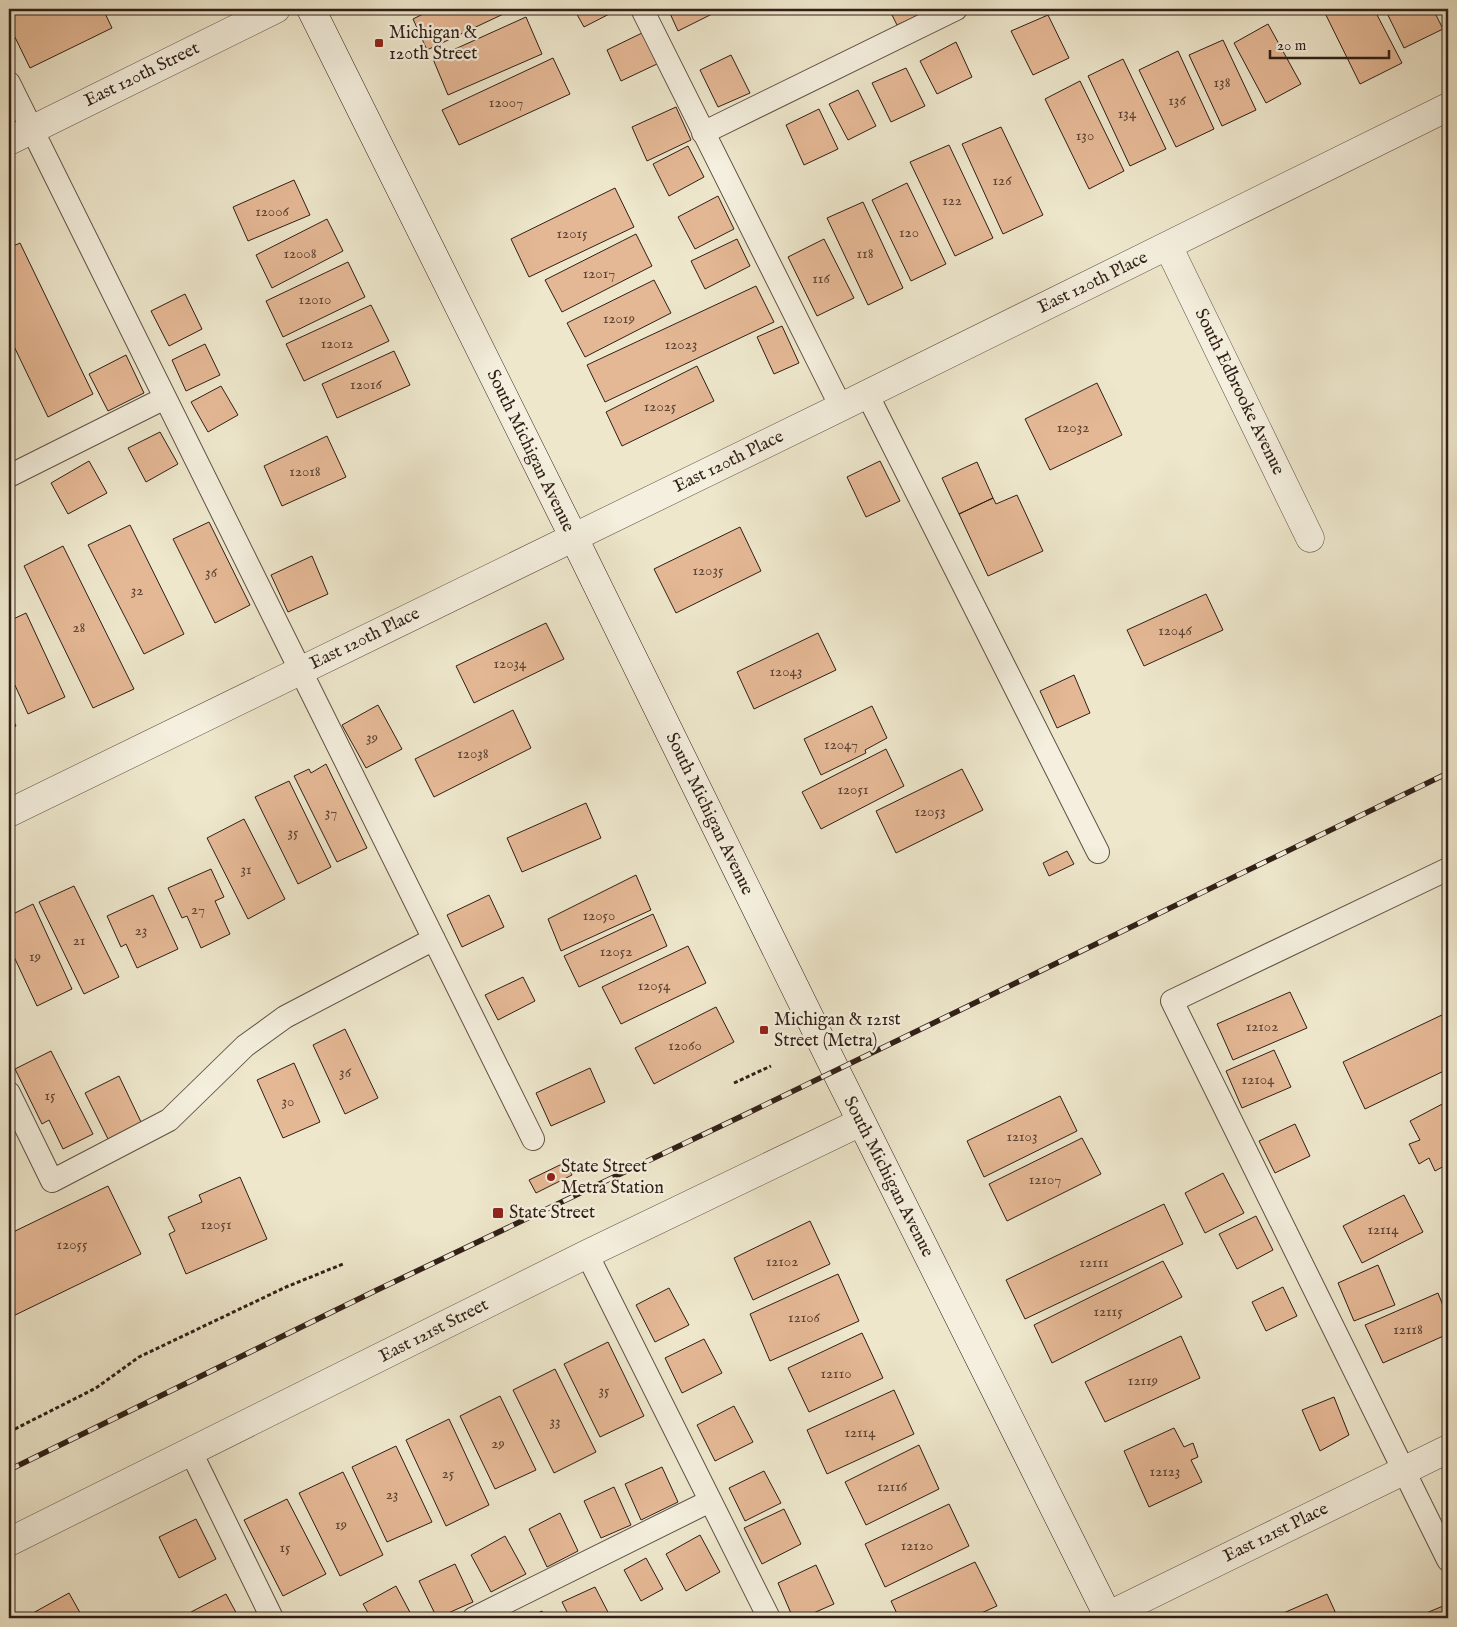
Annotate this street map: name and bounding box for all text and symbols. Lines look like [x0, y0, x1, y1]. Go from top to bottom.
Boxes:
place label: Michigan & 120th Street [389, 22, 477, 66]
scale bar [1270, 28, 1388, 60]
text: 20 m [1277, 36, 1307, 55]
street label: East 120th Street [81, 37, 203, 113]
marker: Michigan & 120th Street [373, 37, 385, 49]
house number: 138 [1213, 73, 1231, 92]
house number: 136 [1168, 91, 1186, 110]
house number: 12007 [489, 93, 523, 112]
house number: 134 [1118, 104, 1137, 123]
house number: 130 [1076, 126, 1094, 145]
house number: 126 [993, 171, 1012, 190]
house number: 122 [942, 191, 962, 210]
house number: 12006 [255, 202, 290, 221]
house number: 120 [899, 223, 919, 242]
house number: 12015 [557, 224, 588, 243]
house number: 12008 [283, 244, 317, 263]
house number: 118 [856, 244, 874, 263]
street label: East 120th Place [1034, 246, 1152, 320]
house number: 12017 [583, 264, 615, 283]
house number: 116 [812, 269, 830, 288]
house number: 12010 [299, 290, 331, 309]
street label: South Edbrooke Avenue [1189, 305, 1289, 479]
house number: 12019 [603, 309, 635, 328]
house number: 12012 [321, 334, 353, 353]
house number: 12023 [665, 335, 697, 354]
street label: South Michigan Avenue [481, 366, 579, 536]
house number: 12016 [350, 375, 383, 394]
house number: 12025 [644, 397, 677, 416]
house number: 12032 [1057, 418, 1089, 437]
street label: East 120th Place [670, 425, 788, 499]
house number: 12018 [289, 462, 321, 481]
house number: 12035 [692, 561, 724, 580]
house number: 36 [205, 563, 218, 582]
house number: 32 [131, 581, 143, 600]
street label: East 120th Place [306, 602, 424, 676]
house number: 28 [73, 618, 86, 637]
house number: 12046 [1158, 621, 1193, 640]
house number: 12034 [494, 654, 527, 673]
house number: 12043 [770, 662, 802, 681]
house number: 39 [366, 728, 378, 747]
street label: South Michigan Avenue [660, 729, 758, 899]
house number: 12047 [824, 735, 858, 754]
house number: 12038 [457, 744, 489, 763]
house number: 12051 [837, 780, 869, 799]
house number: 12053 [914, 802, 946, 821]
house number: 37 [325, 803, 337, 822]
house number: 35 [287, 823, 299, 842]
house number: 31 [240, 860, 252, 879]
house number: 27 [191, 900, 205, 919]
house number: 12050 [583, 906, 615, 925]
house number: 23 [135, 921, 147, 940]
house number: 21 [73, 931, 85, 950]
house number: 12052 [600, 942, 632, 961]
house number: 19 [29, 947, 41, 966]
house number: 12054 [638, 976, 671, 995]
place label: Michigan & 121st Street (Metra) [774, 1009, 901, 1053]
house number: 12102 [1246, 1017, 1278, 1036]
marker: Michigan & 121st Street (Metra) [758, 1024, 770, 1036]
house number: 12060 [668, 1036, 702, 1055]
house number: 36 [339, 1063, 352, 1082]
house number: 12104 [1242, 1070, 1275, 1089]
house number: 15 [44, 1086, 56, 1105]
house number: 30 [282, 1092, 294, 1111]
street label: South Michigan Avenue [837, 1093, 939, 1261]
house number: 12103 [1006, 1127, 1038, 1146]
place label: State Street Metra Station [561, 1156, 664, 1200]
house number: 12107 [1029, 1170, 1061, 1189]
marker: State Street Metra Station [545, 1171, 557, 1183]
place label: State Street [509, 1202, 595, 1225]
marker: State Street [491, 1206, 505, 1220]
house number: 12051 [200, 1215, 232, 1234]
house number: 12114 [1367, 1220, 1399, 1239]
house number: 12055 [57, 1235, 88, 1254]
house number: 12102 [766, 1252, 798, 1271]
house number: 12111 [1079, 1253, 1109, 1272]
street label: East 121st Street [375, 1294, 493, 1368]
house number: 12115 [1093, 1302, 1123, 1321]
house number: 12106 [788, 1308, 821, 1327]
house number: 12118 [1393, 1320, 1423, 1339]
house number: 12110 [820, 1364, 852, 1383]
house number: 12119 [1128, 1371, 1158, 1390]
house number: 35 [598, 1381, 610, 1400]
house number: 33 [549, 1412, 561, 1431]
house number: 12114 [844, 1423, 876, 1442]
house number: 29 [491, 1434, 505, 1453]
house number: 12123 [1150, 1462, 1180, 1481]
house number: 25 [442, 1464, 455, 1483]
house number: 12116 [877, 1477, 908, 1496]
house number: 23 [386, 1485, 398, 1504]
street label: East 121st Place [1220, 1498, 1332, 1568]
house number: 19 [335, 1515, 347, 1534]
house number: 12120 [901, 1536, 933, 1555]
house number: 15 [279, 1538, 291, 1557]

